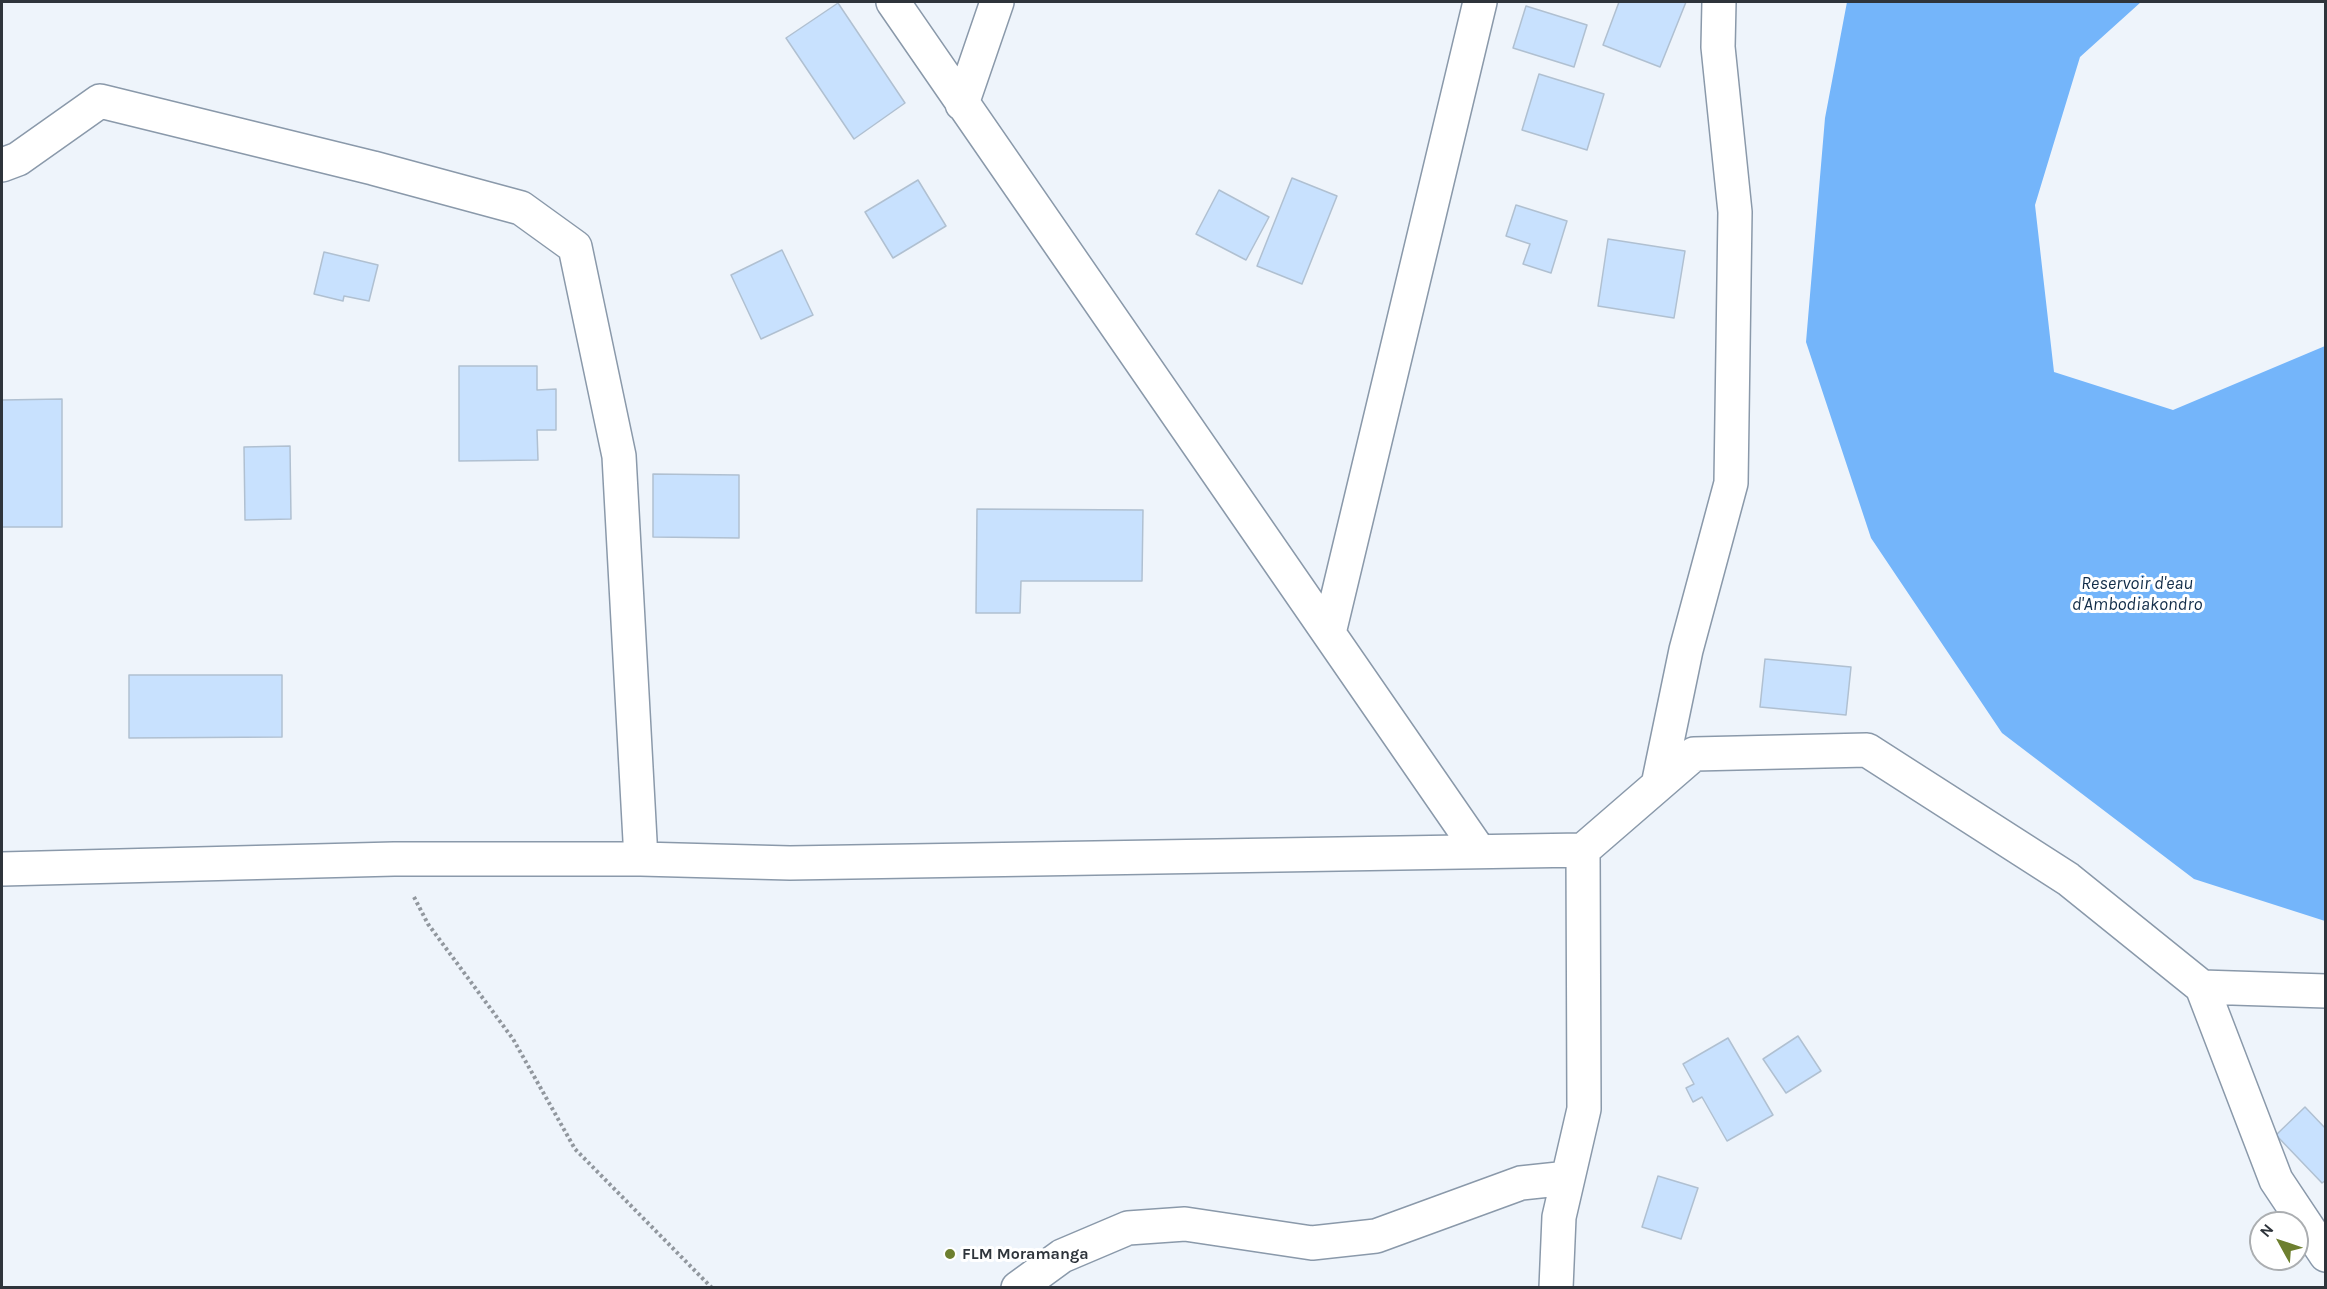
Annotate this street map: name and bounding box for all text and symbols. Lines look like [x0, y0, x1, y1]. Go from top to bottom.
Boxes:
water label: Reservoir d'eau d'Ambodiakondro [2072, 573, 2202, 616]
north arrow [2249, 1211, 2309, 1271]
text: N [2255, 1220, 2277, 1241]
place label: FLM Moramanga [962, 1244, 1089, 1264]
marker: FLM Moramanga [943, 1247, 957, 1261]

